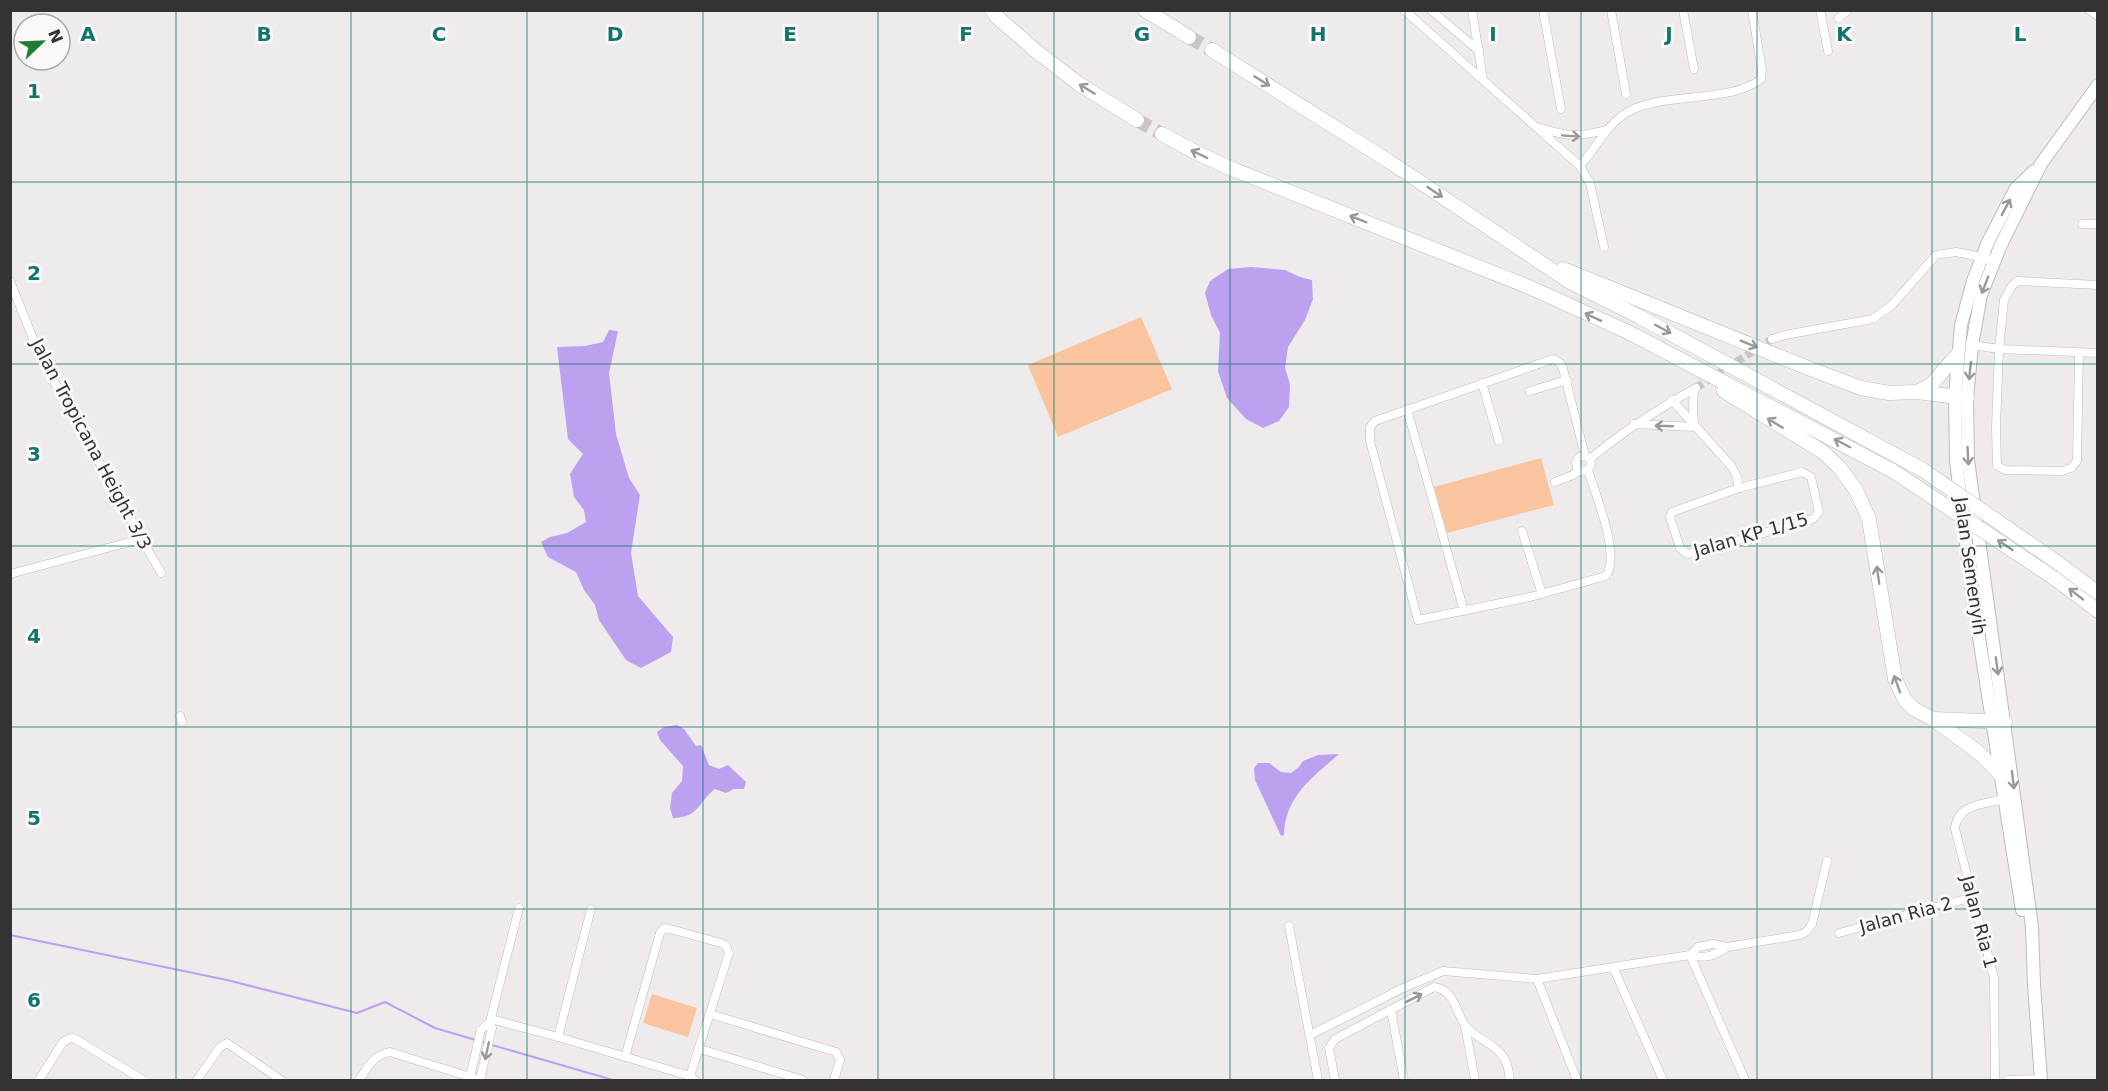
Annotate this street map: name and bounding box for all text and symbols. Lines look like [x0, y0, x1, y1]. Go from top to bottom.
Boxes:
north arrow [12, 12, 72, 72]
text: A [80, 22, 96, 46]
text: B [256, 22, 272, 46]
text: C [432, 22, 446, 46]
text: D [607, 22, 623, 46]
text: E [783, 22, 797, 46]
text: F [959, 22, 973, 46]
text: G [1134, 22, 1150, 46]
text: H [1310, 22, 1326, 46]
text: I [1489, 22, 1497, 46]
text: J [1663, 22, 1673, 46]
text: K [1836, 22, 1853, 46]
text: L [2014, 22, 2027, 46]
text: N [44, 26, 67, 46]
one-way arrow [1253, 75, 1270, 87]
text: 1 [27, 79, 41, 103]
one-way arrow [1080, 83, 1096, 95]
one-way arrow [1561, 130, 1581, 141]
one-way arrow [1190, 148, 1208, 159]
one-way arrow [1427, 186, 1443, 198]
one-way arrow [2000, 199, 2012, 216]
one-way arrow [1349, 213, 1368, 224]
text: 2 [27, 261, 41, 285]
one-way arrow [1979, 275, 1990, 293]
one-way arrow [1585, 311, 1603, 322]
one-way arrow [1653, 324, 1671, 335]
street label: Jalan Tropicana Height 3/3 [26, 335, 156, 553]
one-way arrow [1739, 339, 1757, 350]
one-way arrow [1964, 361, 1975, 381]
one-way arrow [1767, 416, 1784, 428]
one-way arrow [1655, 421, 1675, 432]
one-way arrow [1833, 437, 1851, 449]
one-way arrow [1963, 446, 1974, 466]
street label: Jalan Semenyih [1950, 495, 1991, 636]
street label: Jalan KP 1/15 [1690, 508, 1811, 561]
one-way arrow [1998, 539, 2014, 551]
one-way arrow [1873, 565, 1884, 585]
one-way arrow [2068, 588, 2084, 601]
text: 4 [27, 624, 41, 648]
one-way arrow [1991, 655, 2002, 675]
one-way arrow [1891, 675, 1902, 694]
one-way arrow [2007, 769, 2018, 789]
text: 5 [27, 806, 41, 830]
street label: Jalan Ria 1 [1957, 872, 2002, 971]
street label: Jalan Ria 2 [1856, 892, 1955, 937]
text: 6 [27, 988, 41, 1012]
one-way arrow [1405, 991, 1423, 1003]
one-way arrow [480, 1042, 492, 1061]

